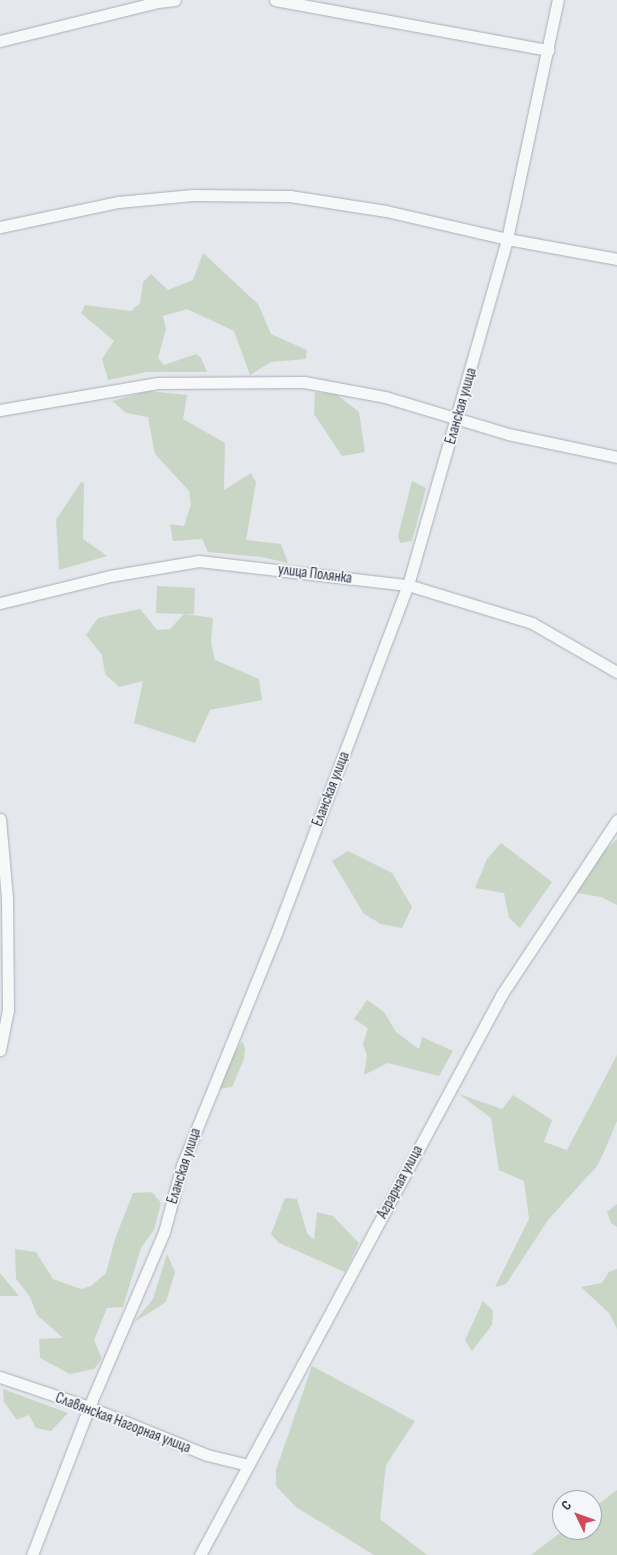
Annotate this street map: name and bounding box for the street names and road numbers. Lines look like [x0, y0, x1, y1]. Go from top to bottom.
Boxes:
street label: Еланская улица [442, 366, 480, 446]
street label: улица Полянка [277, 561, 353, 587]
street label: Еланская улица [309, 749, 353, 829]
street label: Еланская улица [163, 1126, 205, 1206]
street label: Аграрная улица [373, 1142, 427, 1222]
street label: Славянская Нагорная улица [53, 1389, 193, 1457]

